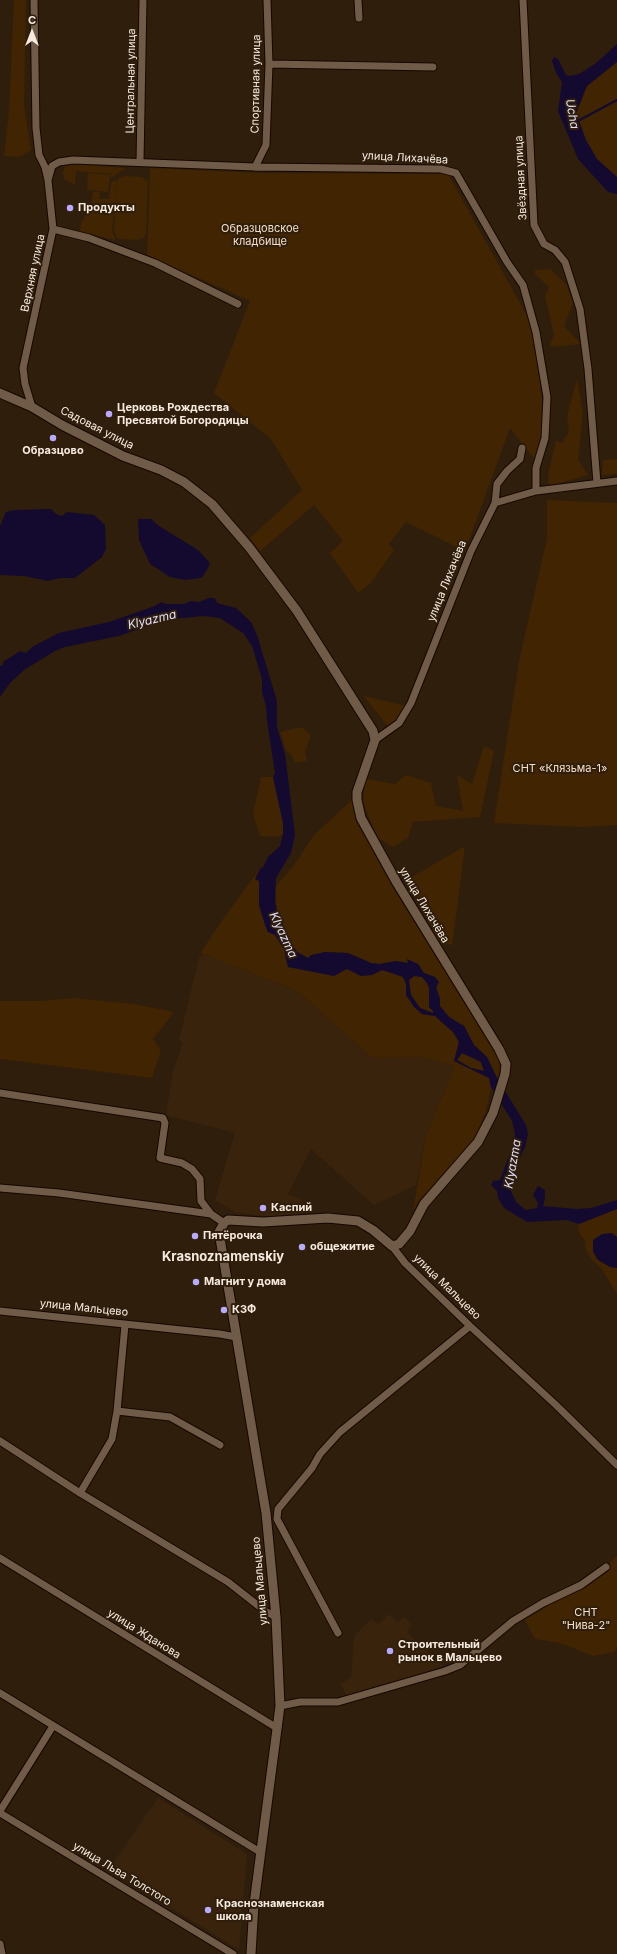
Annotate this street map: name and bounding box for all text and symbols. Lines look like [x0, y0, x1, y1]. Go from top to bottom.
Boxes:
north arrow [12, 12, 52, 52]
text: С [28, 13, 36, 27]
street label: Центральная улица [123, 29, 139, 133]
street label: Спортивная улица [249, 34, 263, 134]
water label: Ucha [562, 98, 582, 130]
street label: Звёздная улица [512, 135, 530, 221]
street label: улица Лихачёва [362, 149, 448, 167]
place label: Продукты [78, 201, 135, 215]
marker: Продукты [65, 203, 75, 213]
park label: Образцовское кладбище [221, 222, 299, 248]
street label: Верхняя улица [18, 233, 48, 313]
place label: Церковь Рождества Пресвятой Богородицы [117, 401, 249, 427]
street label: Садовая улица [58, 404, 136, 452]
marker: Церковь Рождества Пресвятой Богородицы [104, 409, 114, 419]
marker: Образцово [48, 433, 58, 443]
place label: Образцово [22, 444, 84, 458]
street label: улица Лихачёва [425, 538, 469, 624]
water label: Klyazma [126, 607, 178, 633]
park label: СНТ «Клязьма-1» [513, 762, 607, 776]
street label: улица Лихачёва [396, 865, 452, 945]
water label: Klyazma [266, 910, 300, 960]
water label: Klyazma [502, 1138, 524, 1190]
place label: Каспий [271, 1201, 312, 1215]
marker: Каспий [258, 1203, 268, 1213]
place label: Пятёрочка [203, 1229, 263, 1243]
marker: Пятёрочка [190, 1231, 200, 1241]
place label: общежитие [310, 1240, 375, 1254]
marker: общежитие [297, 1242, 307, 1252]
district label: Krasnoznamenskiy [162, 1249, 284, 1265]
street label: улица Мальцево [411, 1251, 483, 1323]
place label: Магнит у дома [204, 1275, 286, 1289]
marker: Магнит у дома [191, 1277, 201, 1287]
street label: улица Мальцево [39, 1297, 129, 1319]
place label: КЗФ [232, 1303, 256, 1317]
marker: КЗФ [219, 1305, 229, 1315]
street label: улица Мальцево [250, 1536, 270, 1626]
street label: улица Жданова [105, 1606, 183, 1662]
park label: СНТ "Нива-2" [562, 1606, 610, 1632]
place label: Строительный рынок в Мальцево [398, 1638, 502, 1664]
marker: Строительный рынок в Мальцево [385, 1646, 395, 1656]
street label: улица Льва Толстого [70, 1839, 174, 1909]
place label: Краснознаменская школа [216, 1897, 324, 1923]
marker: Краснознаменская школа [203, 1905, 213, 1915]

